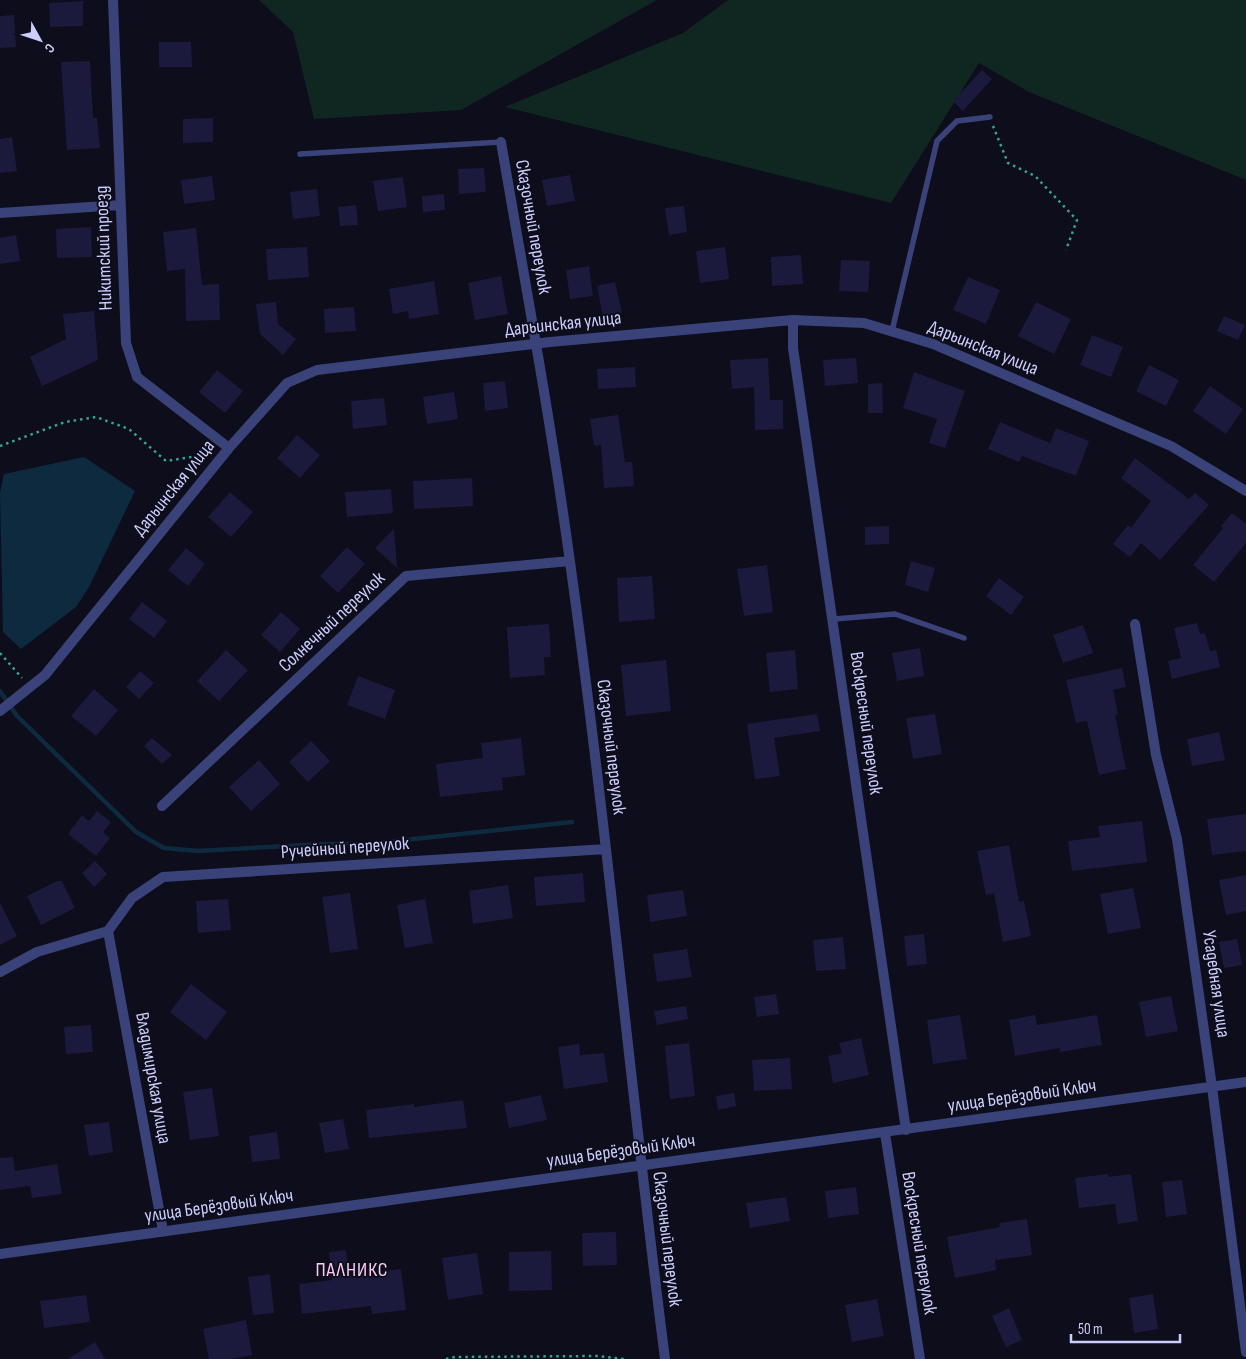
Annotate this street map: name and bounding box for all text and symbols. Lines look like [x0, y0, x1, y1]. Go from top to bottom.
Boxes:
north arrow [15, 15, 65, 65]
text: С [41, 40, 58, 56]
street label: Сказочный переулок [510, 158, 556, 297]
street label: Никитский проезд [90, 185, 118, 311]
street label: Дарьинская улица [504, 306, 622, 342]
street label: Дарьинская улица [924, 315, 1042, 381]
street label: Дарьинская улица [128, 435, 220, 541]
street label: Солнечный переулок [274, 566, 390, 677]
street label: Воскресный переулок [845, 650, 888, 797]
street label: Сказочный переулок [591, 678, 631, 817]
street label: Ручейный переулок [280, 832, 411, 864]
street label: Усадебная улица [1197, 929, 1235, 1039]
street label: Владимирская улица [130, 1010, 176, 1146]
street label: улица Берёзовый Ключ [946, 1074, 1098, 1118]
street label: улица Берёзовый Ключ [545, 1129, 697, 1173]
street label: Сказочный переулок [647, 1170, 687, 1309]
street label: Воскресный переулок [896, 1170, 942, 1317]
street label: улица Берёзовый Ключ [143, 1184, 295, 1228]
district label: ПАЛНИКС [315, 1258, 389, 1282]
scale bar [1071, 1312, 1180, 1344]
text: 50 m [1078, 1320, 1103, 1339]

